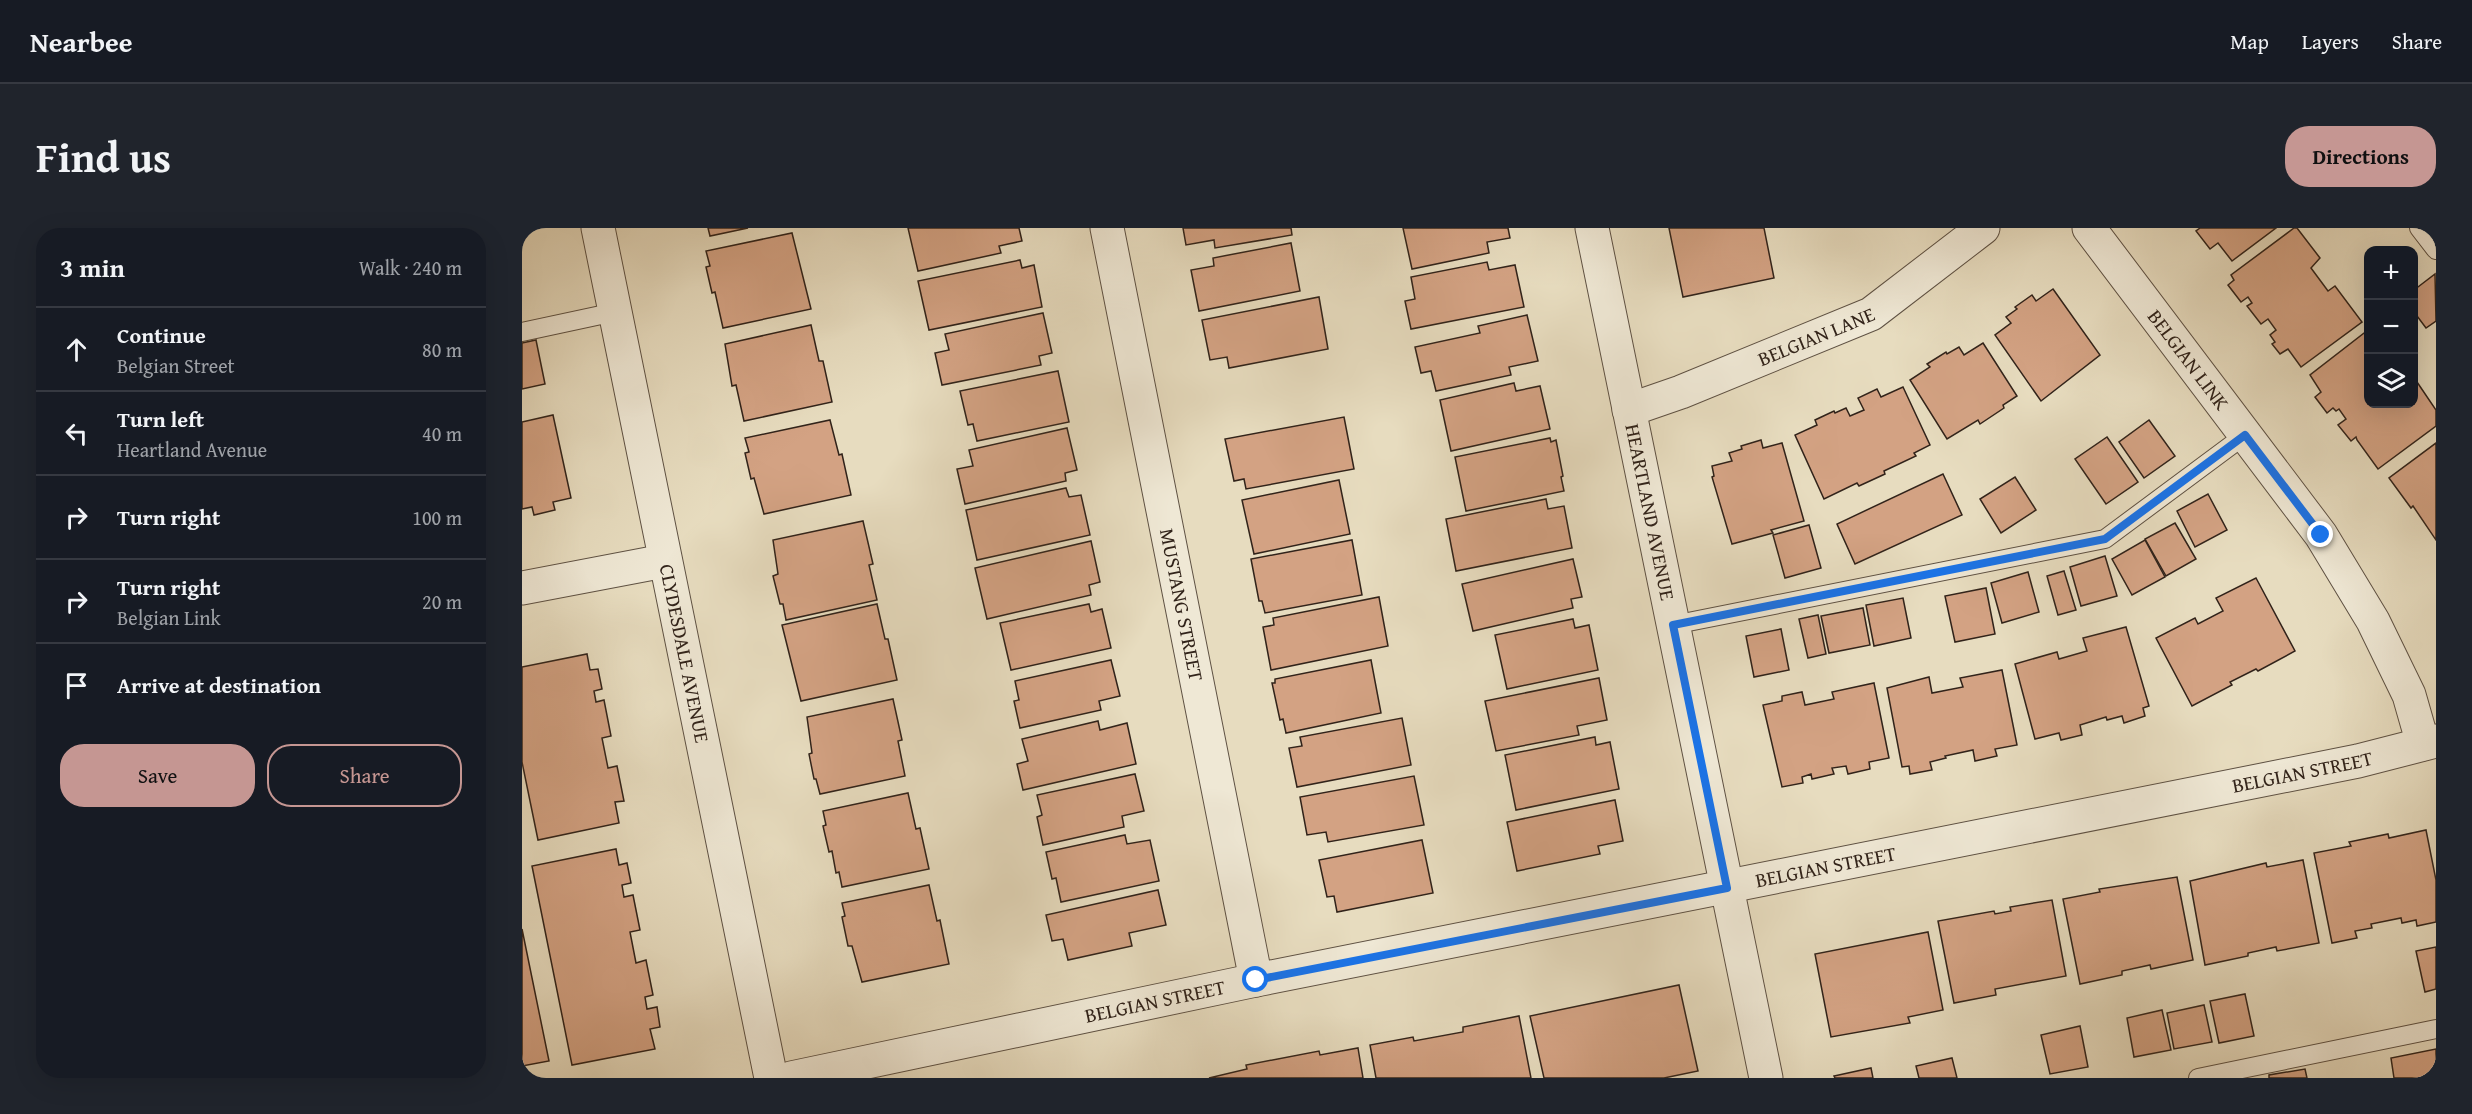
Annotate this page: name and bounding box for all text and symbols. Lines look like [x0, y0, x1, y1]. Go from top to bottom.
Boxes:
text: Nearbee [30, 21, 133, 62]
text: Map [2230, 26, 2269, 57]
text: Layers [2302, 26, 2359, 57]
text: Share [2392, 26, 2442, 57]
text: Find us [36, 126, 171, 187]
button: Directions [2285, 126, 2436, 187]
map controls [2364, 246, 2418, 408]
button: + [2364, 246, 2418, 300]
text: 3 min [60, 248, 125, 287]
text: Walk · 240 m [359, 253, 462, 282]
street label: BELGIAN LANE [1753, 299, 1879, 373]
button: − [2364, 300, 2418, 354]
street label: BELGIAN LINK [2141, 303, 2237, 416]
text: Continue [117, 319, 206, 351]
icon: ahead [60, 333, 93, 366]
text: 80 m [422, 335, 462, 364]
text: Belgian Street [117, 351, 235, 380]
button: layers [2364, 354, 2418, 408]
text: Turn left [117, 403, 204, 435]
icon: left [60, 417, 93, 450]
text: 40 m [422, 419, 462, 448]
street label: HEARTLAND AVENUE [1618, 421, 1683, 603]
text: Heartland Avenue [117, 435, 267, 464]
icon: right [60, 501, 93, 534]
text: Turn right [117, 501, 220, 533]
text: 100 m [412, 503, 462, 532]
route end [2307, 521, 2333, 547]
street label: MUSTANG STREET [1153, 526, 1211, 683]
street label: CLYDESDALE AVENUE [653, 561, 717, 745]
text: Turn right [117, 571, 220, 603]
icon: right [60, 585, 93, 618]
text: 20 m [422, 587, 462, 616]
text: Belgian Link [117, 603, 221, 632]
icon: arrive [60, 669, 93, 702]
text: Arrive at destination [117, 669, 321, 701]
street label: BELGIAN STREET [2229, 743, 2376, 800]
button: Save [60, 744, 255, 807]
button: Share [267, 744, 462, 807]
street label: BELGIAN STREET [1753, 838, 1898, 894]
route start [1242, 966, 1268, 992]
street label: BELGIAN STREET [1082, 972, 1228, 1030]

